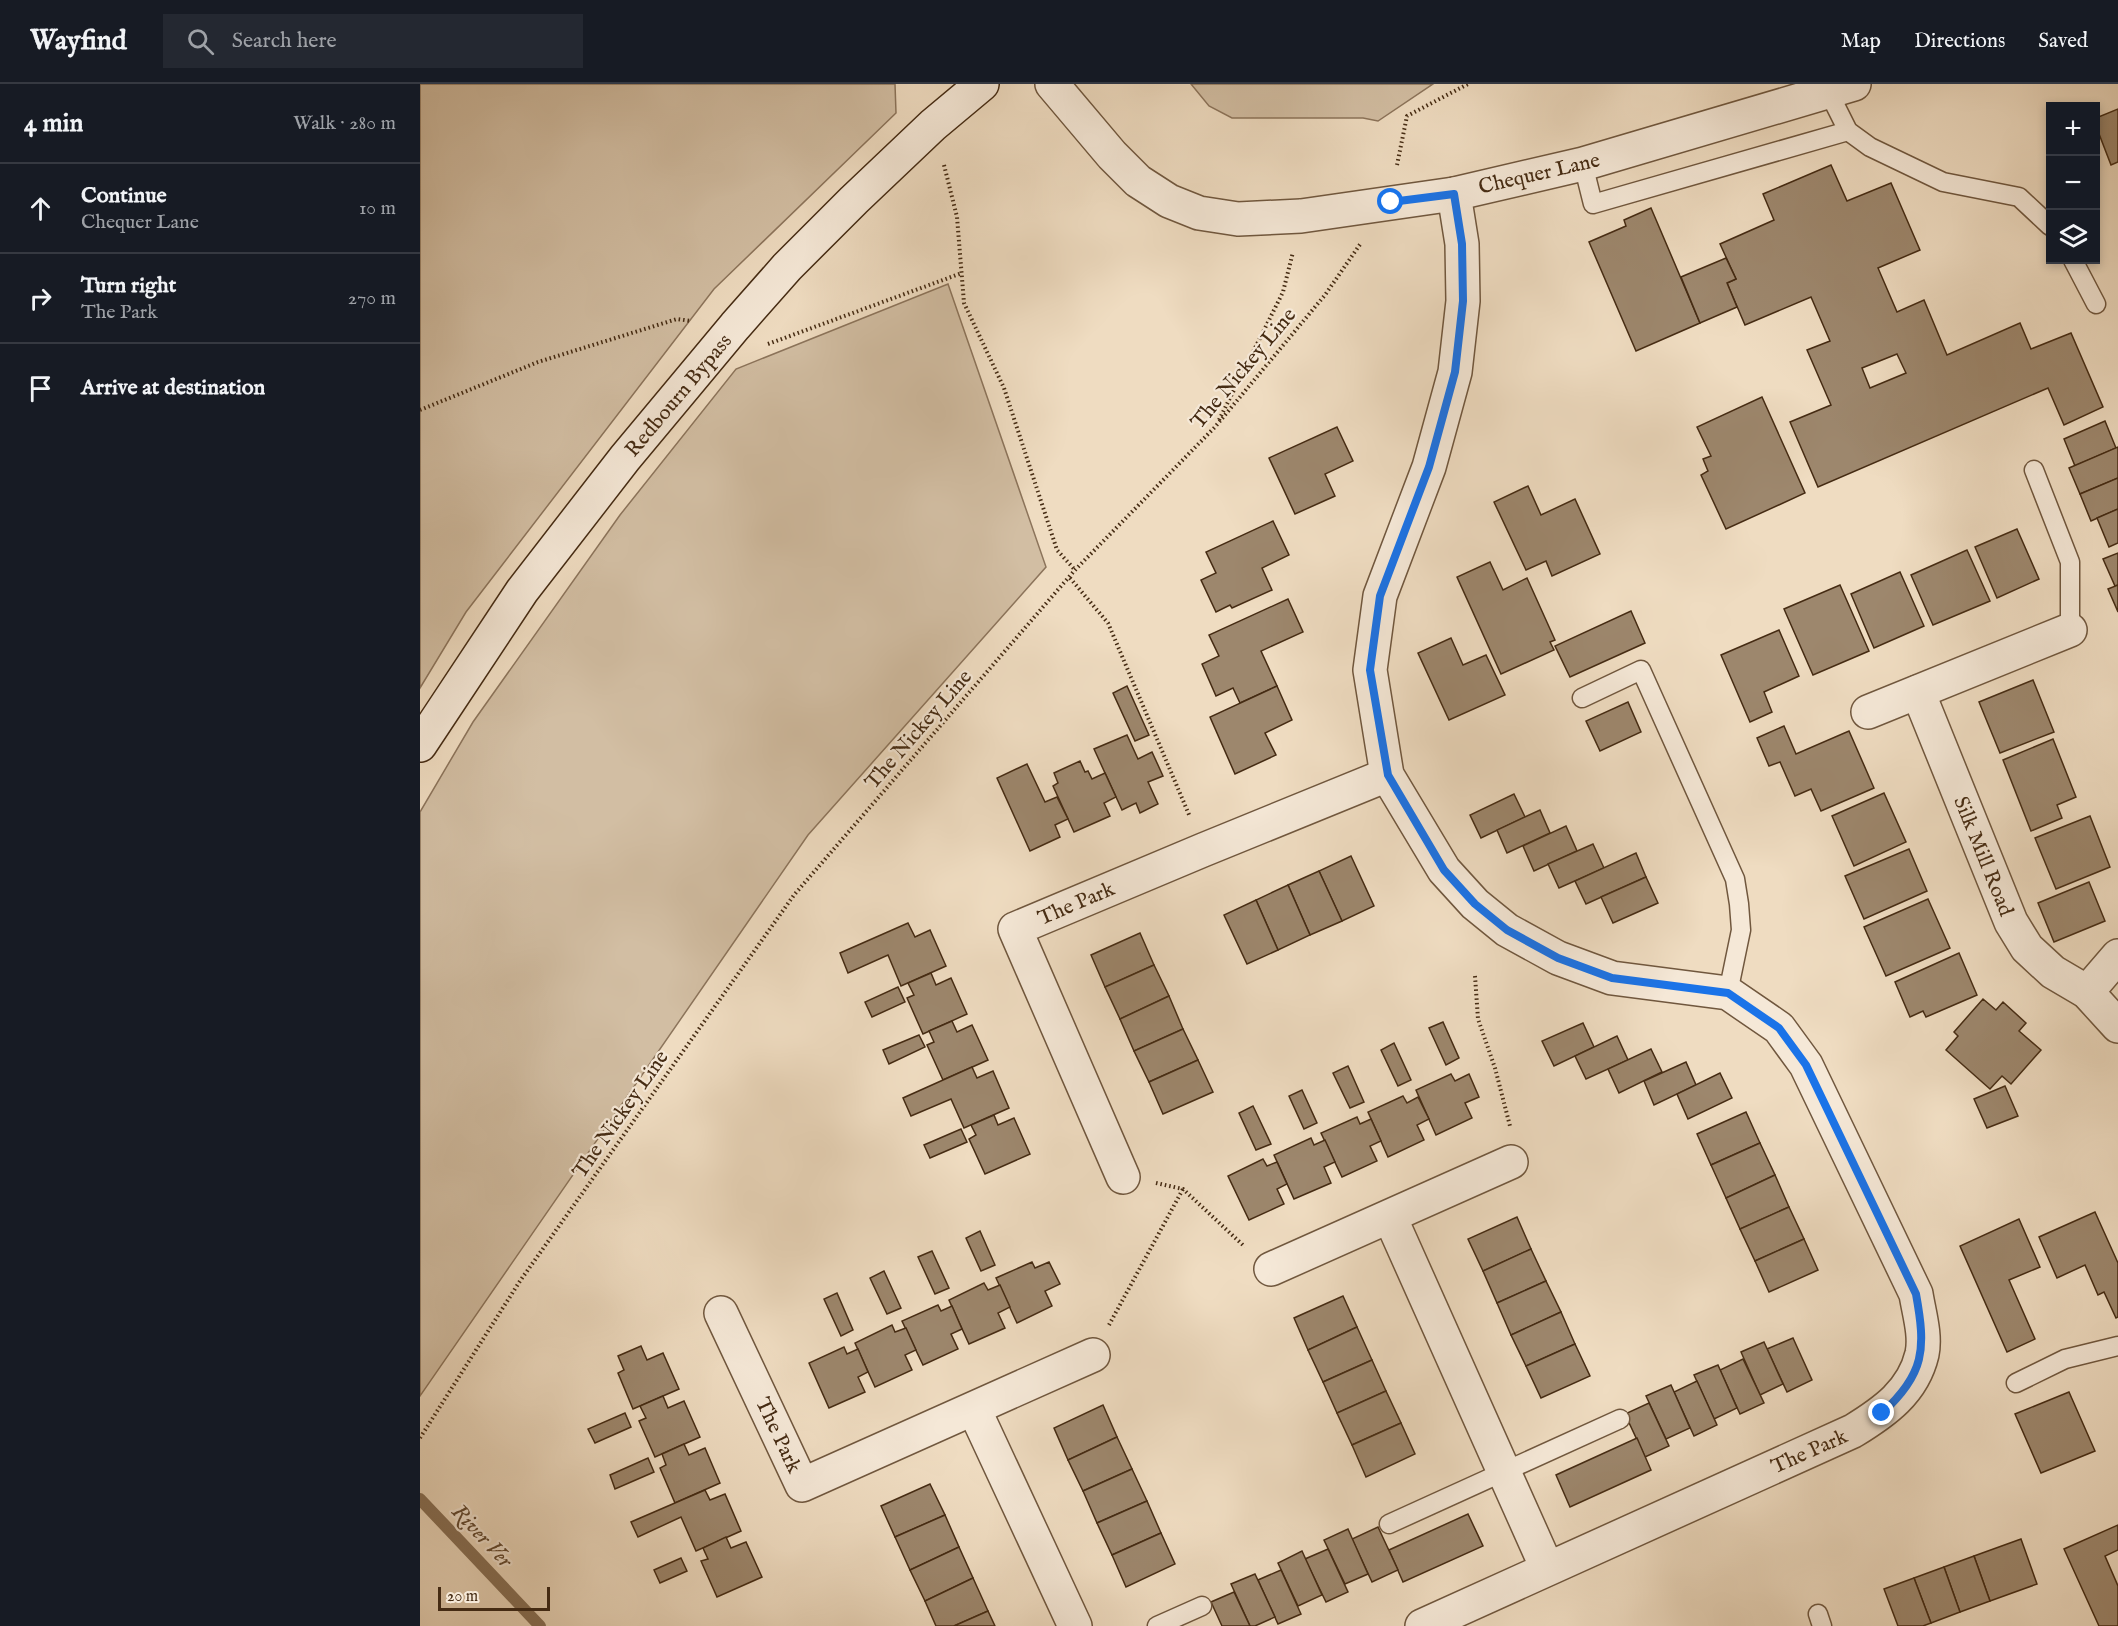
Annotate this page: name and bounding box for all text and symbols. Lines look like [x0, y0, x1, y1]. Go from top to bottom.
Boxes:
search box [163, 14, 583, 68]
text: Wayfind [30, 24, 127, 59]
icon: search [184, 25, 217, 58]
text: Search here [232, 27, 337, 55]
text: Map [1841, 28, 1881, 55]
text: Directions [1914, 28, 2005, 55]
text: Saved [2038, 28, 2088, 55]
map controls [2046, 102, 2100, 264]
button: + [2046, 102, 2100, 156]
text: 4 min [24, 107, 83, 140]
text: Walk · 280 m [293, 111, 396, 136]
street label: Chequer Lane [1476, 147, 1603, 202]
button: − [2046, 156, 2100, 210]
text: Continue [81, 182, 167, 210]
route start [1377, 188, 1403, 214]
icon: ahead [24, 192, 57, 225]
text: 10 m [359, 196, 396, 221]
text: Chequer Lane [81, 210, 199, 235]
button: layers [2046, 210, 2100, 264]
text: Turn right [81, 272, 176, 300]
icon: right [24, 282, 57, 315]
text: 270 m [348, 286, 396, 311]
text: The Park [81, 300, 158, 325]
street label: The Nickey Line [1186, 302, 1303, 435]
street label: Redbourn Bypass [620, 329, 739, 463]
icon: arrive [24, 372, 57, 405]
text: Arrive at destination [81, 374, 265, 402]
street label: The Nickey Line [860, 664, 979, 796]
street label: Silk Mill Road [1946, 793, 2019, 921]
street label: The Park [1034, 876, 1120, 933]
street label: The Nickey Line [567, 1045, 676, 1184]
street label: The Park [748, 1393, 807, 1479]
route end [1868, 1399, 1894, 1425]
street label: The Park [1767, 1423, 1853, 1481]
water label: River Ver [445, 1499, 519, 1575]
scale bar [438, 1584, 550, 1612]
text: 20 m [447, 1587, 478, 1607]

